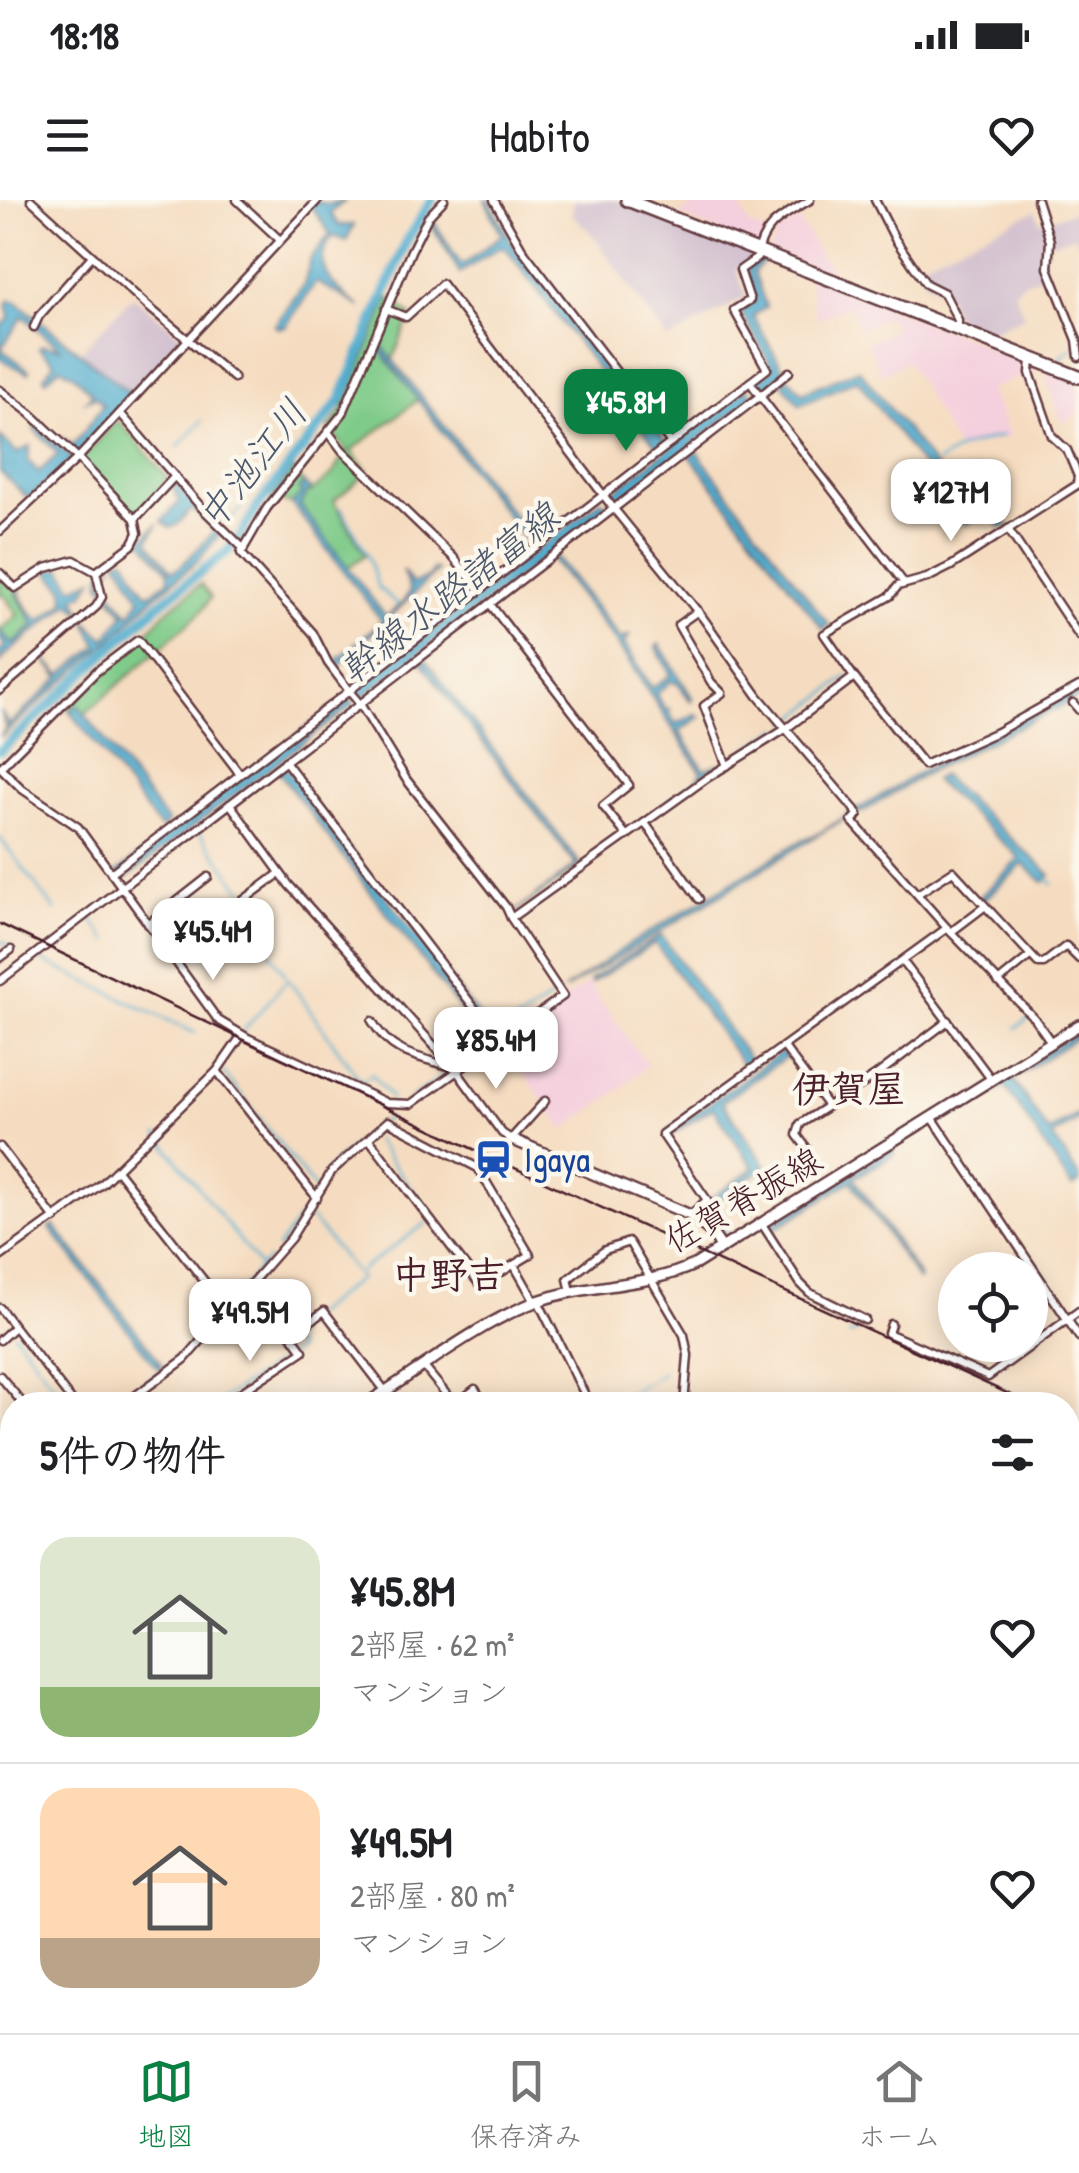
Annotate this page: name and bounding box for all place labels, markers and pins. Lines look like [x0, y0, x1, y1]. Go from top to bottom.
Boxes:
pin: ¥45.8M [545, 369, 707, 454]
pin: ¥127M [881, 459, 1021, 544]
pin: ¥45.4M [132, 898, 294, 983]
pin: ¥85.4M [415, 1007, 577, 1092]
place label: Igaya [524, 1136, 590, 1183]
station icon: Igaya [473, 1139, 515, 1181]
pin: ¥49.5M [169, 1279, 331, 1364]

